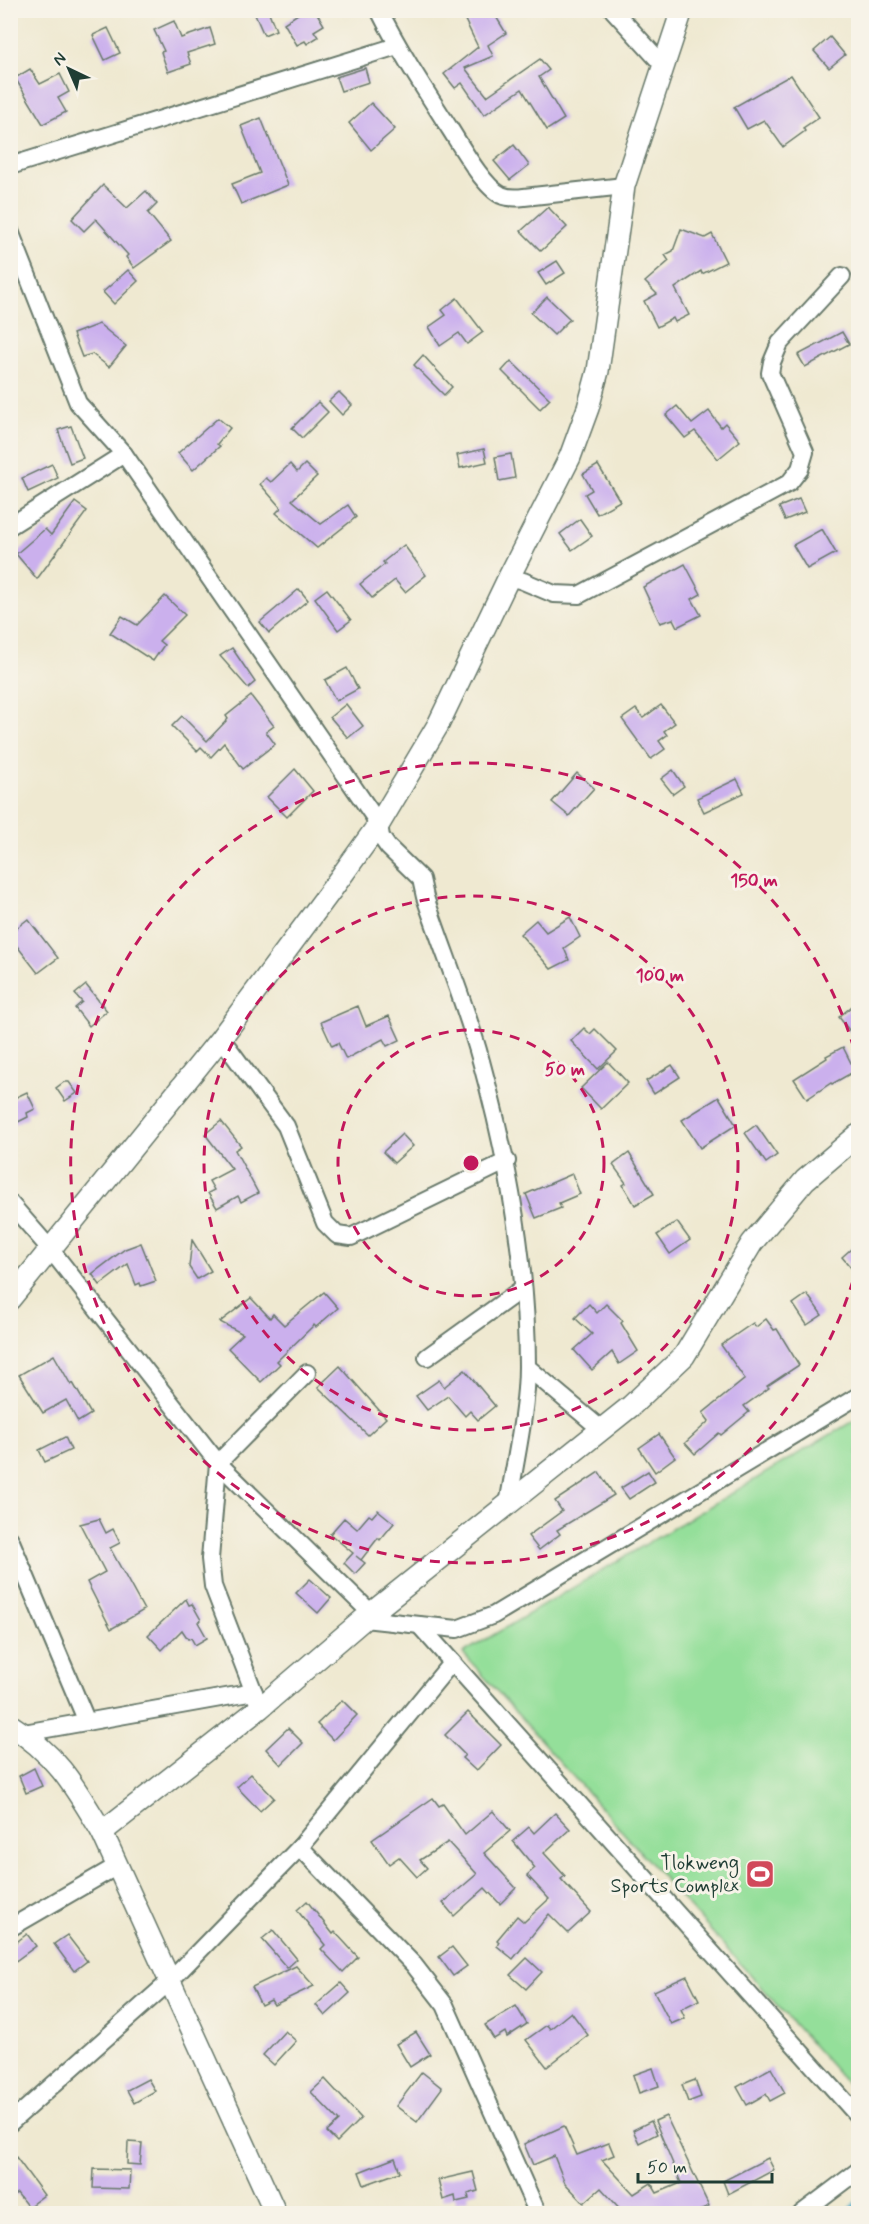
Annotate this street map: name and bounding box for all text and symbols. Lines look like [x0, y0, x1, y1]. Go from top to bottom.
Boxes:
north arrow [39, 39, 99, 99]
text: N [48, 48, 71, 71]
text: 150 m [730, 869, 778, 893]
text: 100 m [636, 964, 684, 988]
text: 50 m [545, 1058, 585, 1082]
centre of rings [461, 1153, 481, 1173]
place label: Tlokweng Sports Complex [610, 1850, 739, 1900]
sports icon: Tlokweng Sports Complex [744, 1858, 776, 1890]
scale bar [638, 2146, 772, 2184]
text: 50 m [647, 2156, 687, 2180]

